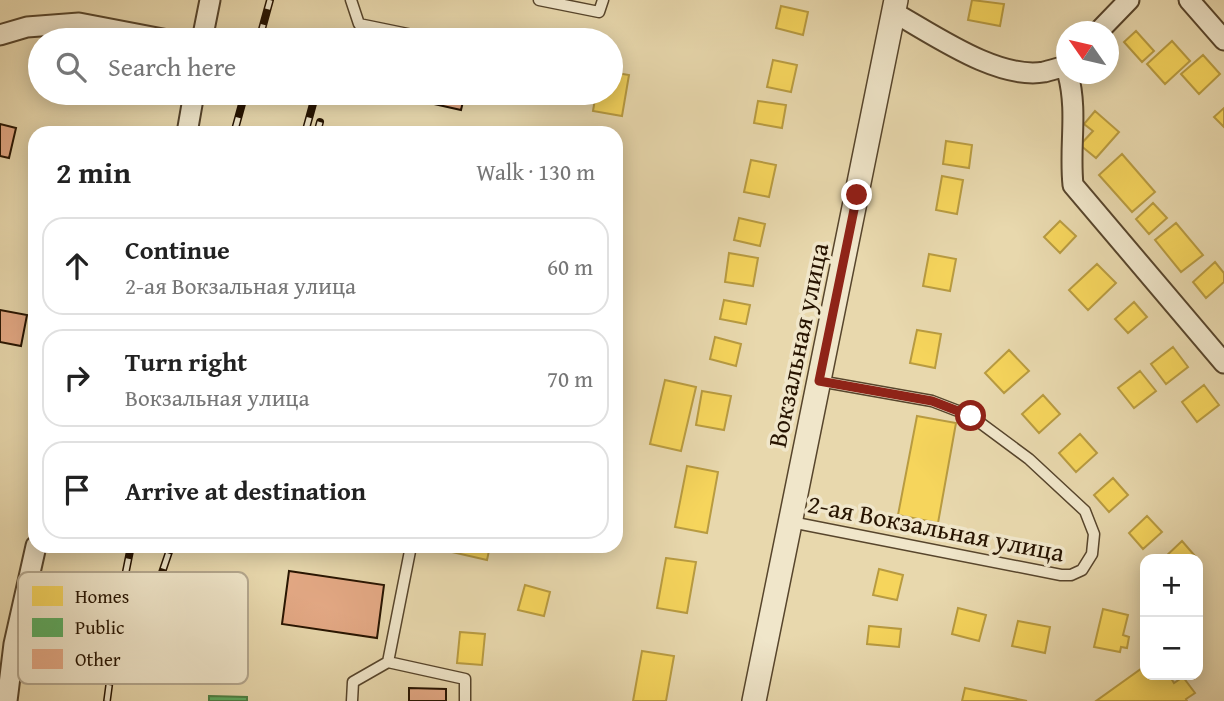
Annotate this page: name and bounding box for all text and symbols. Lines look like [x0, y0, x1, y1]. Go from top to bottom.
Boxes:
north arrow [1056, 21, 1119, 84]
search box [28, 28, 623, 105]
text: Search here [108, 47, 236, 86]
icon: search [52, 48, 90, 86]
text: 2 min [56, 150, 131, 194]
text: Walk · 130 m [476, 155, 595, 188]
route end [841, 179, 872, 210]
text: Continue [125, 230, 230, 269]
street label: Вокзальная улица [757, 238, 838, 451]
icon: ahead [58, 247, 96, 285]
text: 60 m [547, 250, 593, 283]
text: 2-ая Вокзальная улица [125, 269, 356, 302]
text: Turn right [125, 342, 247, 381]
icon: right [58, 359, 96, 397]
text: 70 m [547, 362, 593, 395]
text: Вокзальная улица [125, 381, 309, 414]
route start [955, 400, 986, 431]
icon: arrive [58, 471, 96, 509]
text: Arrive at destination [125, 471, 366, 510]
street label: 2-ая Вокзальная улица [804, 483, 1069, 572]
map controls [1140, 554, 1203, 680]
button: + [1140, 554, 1203, 617]
legend [18, 572, 248, 684]
text: Homes [75, 582, 129, 610]
text: Public [75, 613, 124, 641]
button: − [1140, 617, 1203, 680]
text: Other [75, 645, 121, 673]

